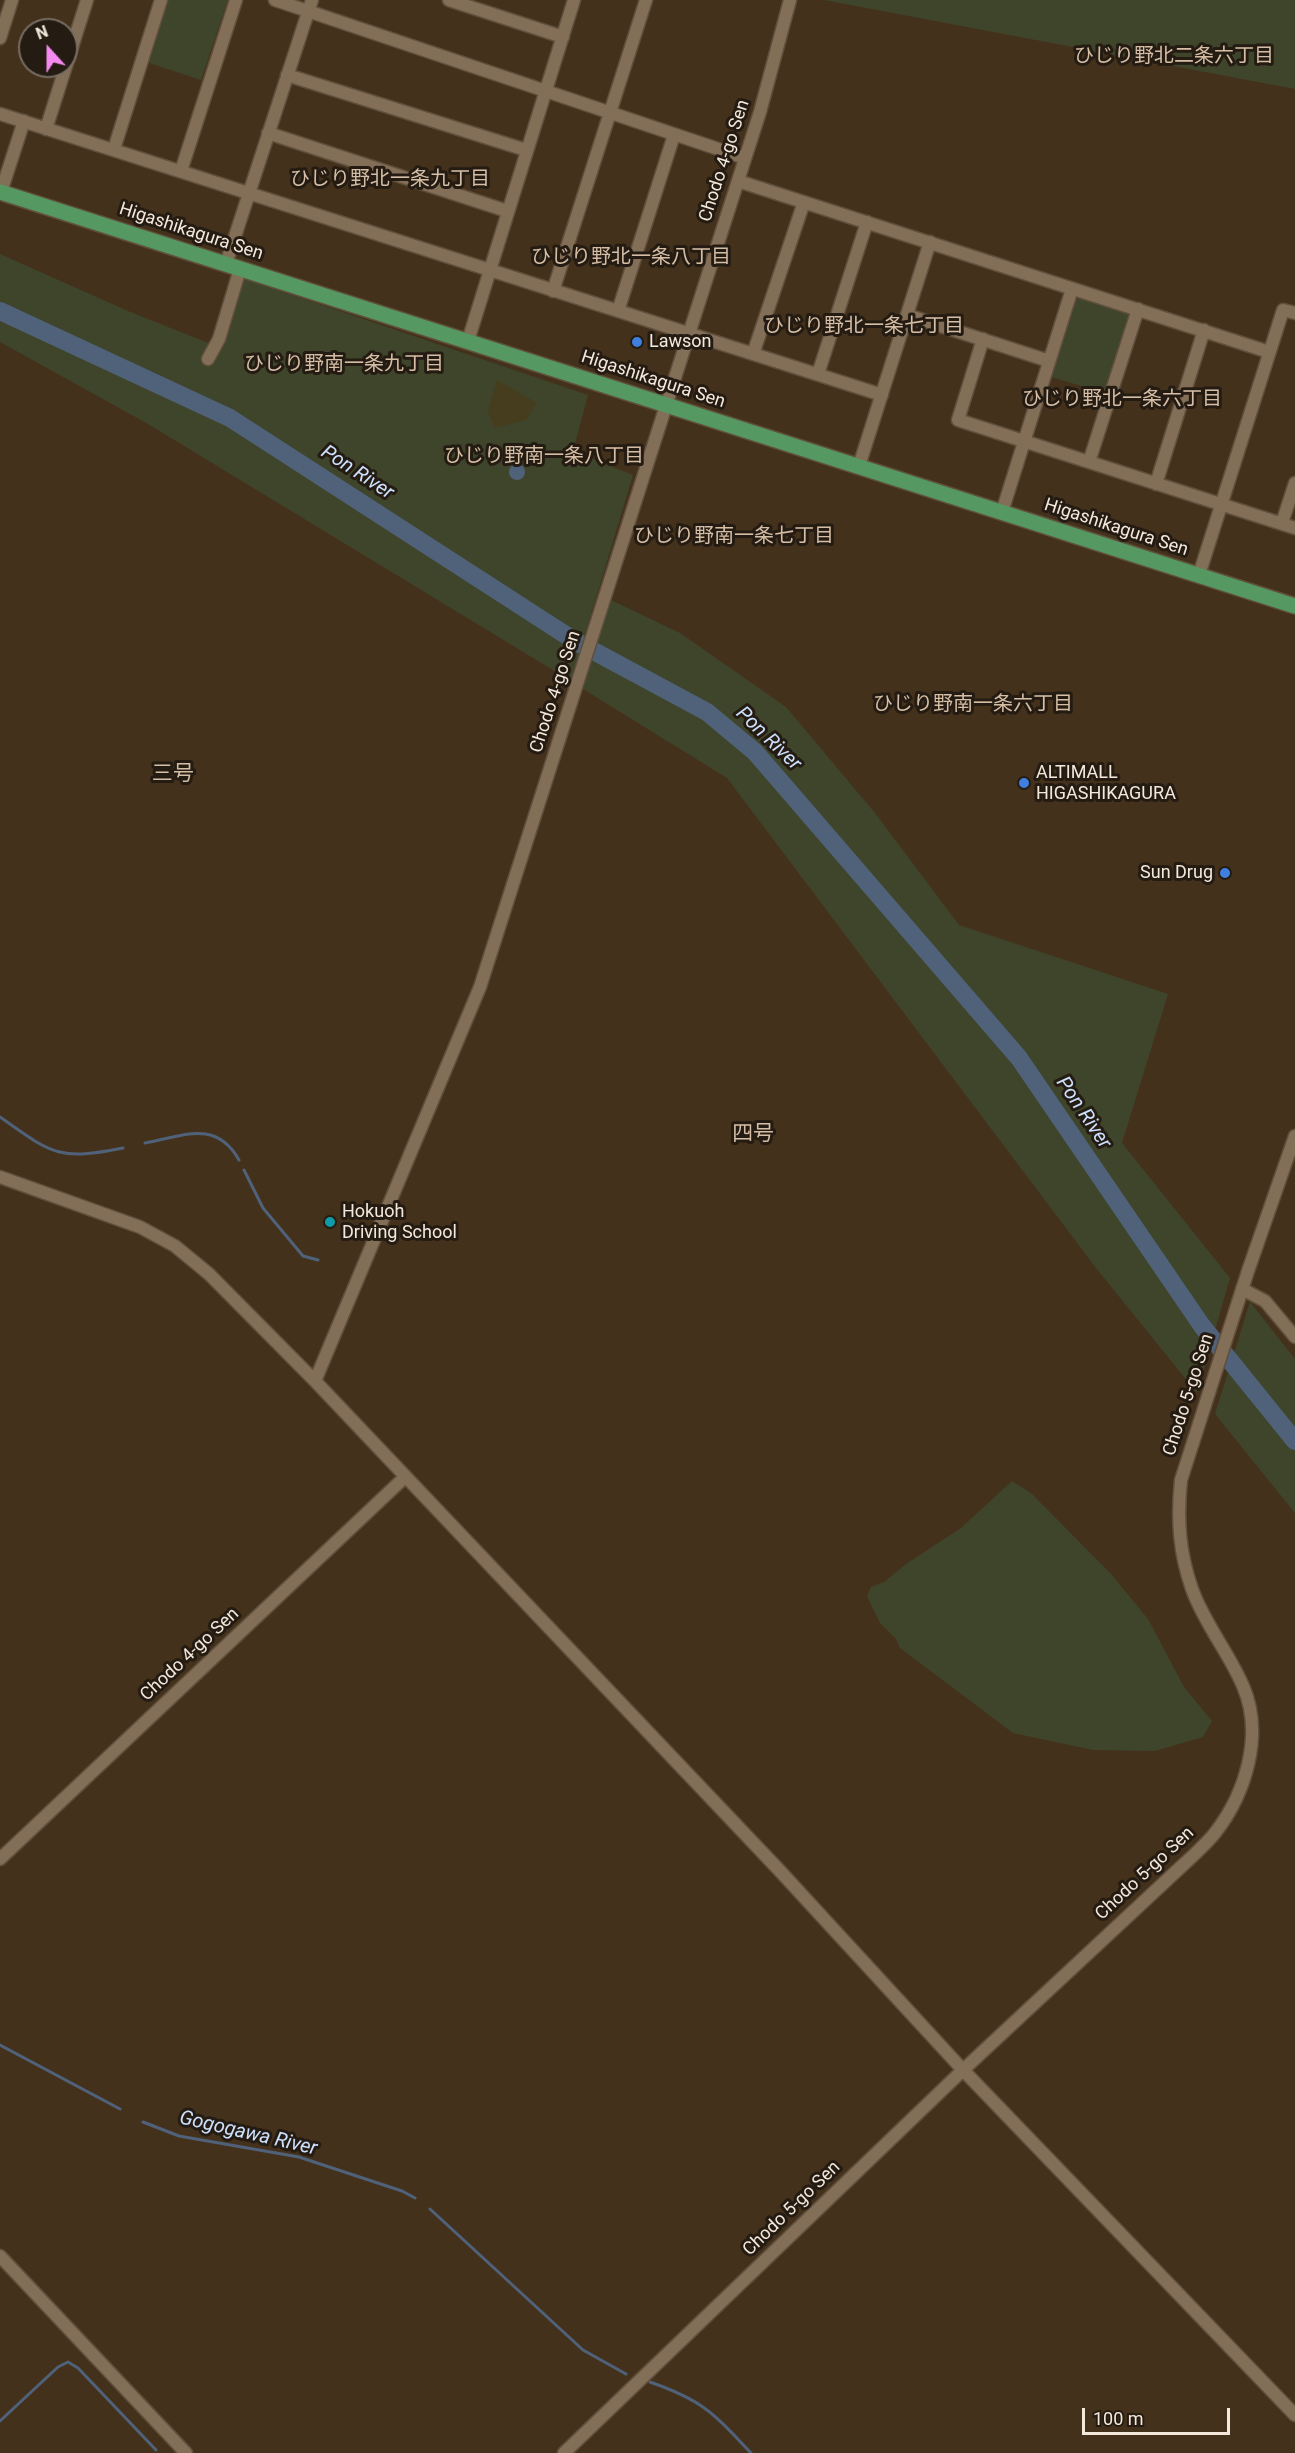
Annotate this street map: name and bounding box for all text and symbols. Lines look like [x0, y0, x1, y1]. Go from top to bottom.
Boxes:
north arrow [18, 18, 78, 78]
text: N [33, 22, 51, 43]
district label: ひじり野北二条六丁目 [1074, 45, 1274, 69]
street label: Chodo 4-go Sen [695, 97, 755, 225]
district label: ひじり野北一条九丁目 [290, 168, 490, 192]
street label: Higashikagura Sen [116, 199, 266, 265]
district label: ひじり野北一条八丁目 [531, 246, 731, 270]
district label: ひじり野北一条七丁目 [764, 315, 964, 339]
place label: Lawson [649, 331, 712, 353]
marker: Lawson [630, 335, 644, 349]
street label: Higashikagura Sen [578, 347, 728, 413]
district label: ひじり野南一条九丁目 [244, 353, 444, 377]
district label: ひじり野北一条六丁目 [1022, 388, 1222, 412]
water label: Pon River [316, 441, 398, 505]
district label: ひじり野南一条八丁目 [444, 445, 644, 469]
street label: Higashikagura Sen [1041, 495, 1191, 561]
district label: ひじり野南一条七丁目 [634, 525, 834, 549]
street label: Chodo 4-go Sen [526, 628, 586, 756]
district label: ひじり野南一条六丁目 [873, 693, 1073, 717]
water label: Pon River [730, 702, 806, 776]
district label: 三号 [152, 762, 194, 788]
place label: ALTIMALL HIGASHIKAGURA [1036, 762, 1176, 804]
marker: ALTIMALL HIGASHIKAGURA [1017, 776, 1031, 790]
place label: Sun Drug [1140, 862, 1213, 884]
marker: Sun Drug [1218, 866, 1232, 880]
water label: Pon River [1050, 1072, 1116, 1154]
district label: 四号 [732, 1122, 774, 1148]
place label: Hokuoh Driving School [342, 1201, 457, 1244]
marker: Hokuoh Driving School [323, 1215, 337, 1229]
street label: Chodo 5-go Sen [1159, 1331, 1219, 1459]
street label: Chodo 4-go Sen [136, 1604, 244, 1706]
street label: Chodo 5-go Sen [1091, 1823, 1199, 1925]
water label: Gogogawa River [177, 2107, 319, 2161]
street label: Chodo 5-go Sen [739, 2157, 845, 2261]
scale bar [1085, 2396, 1234, 2434]
text: 100 m [1093, 2408, 1144, 2429]

